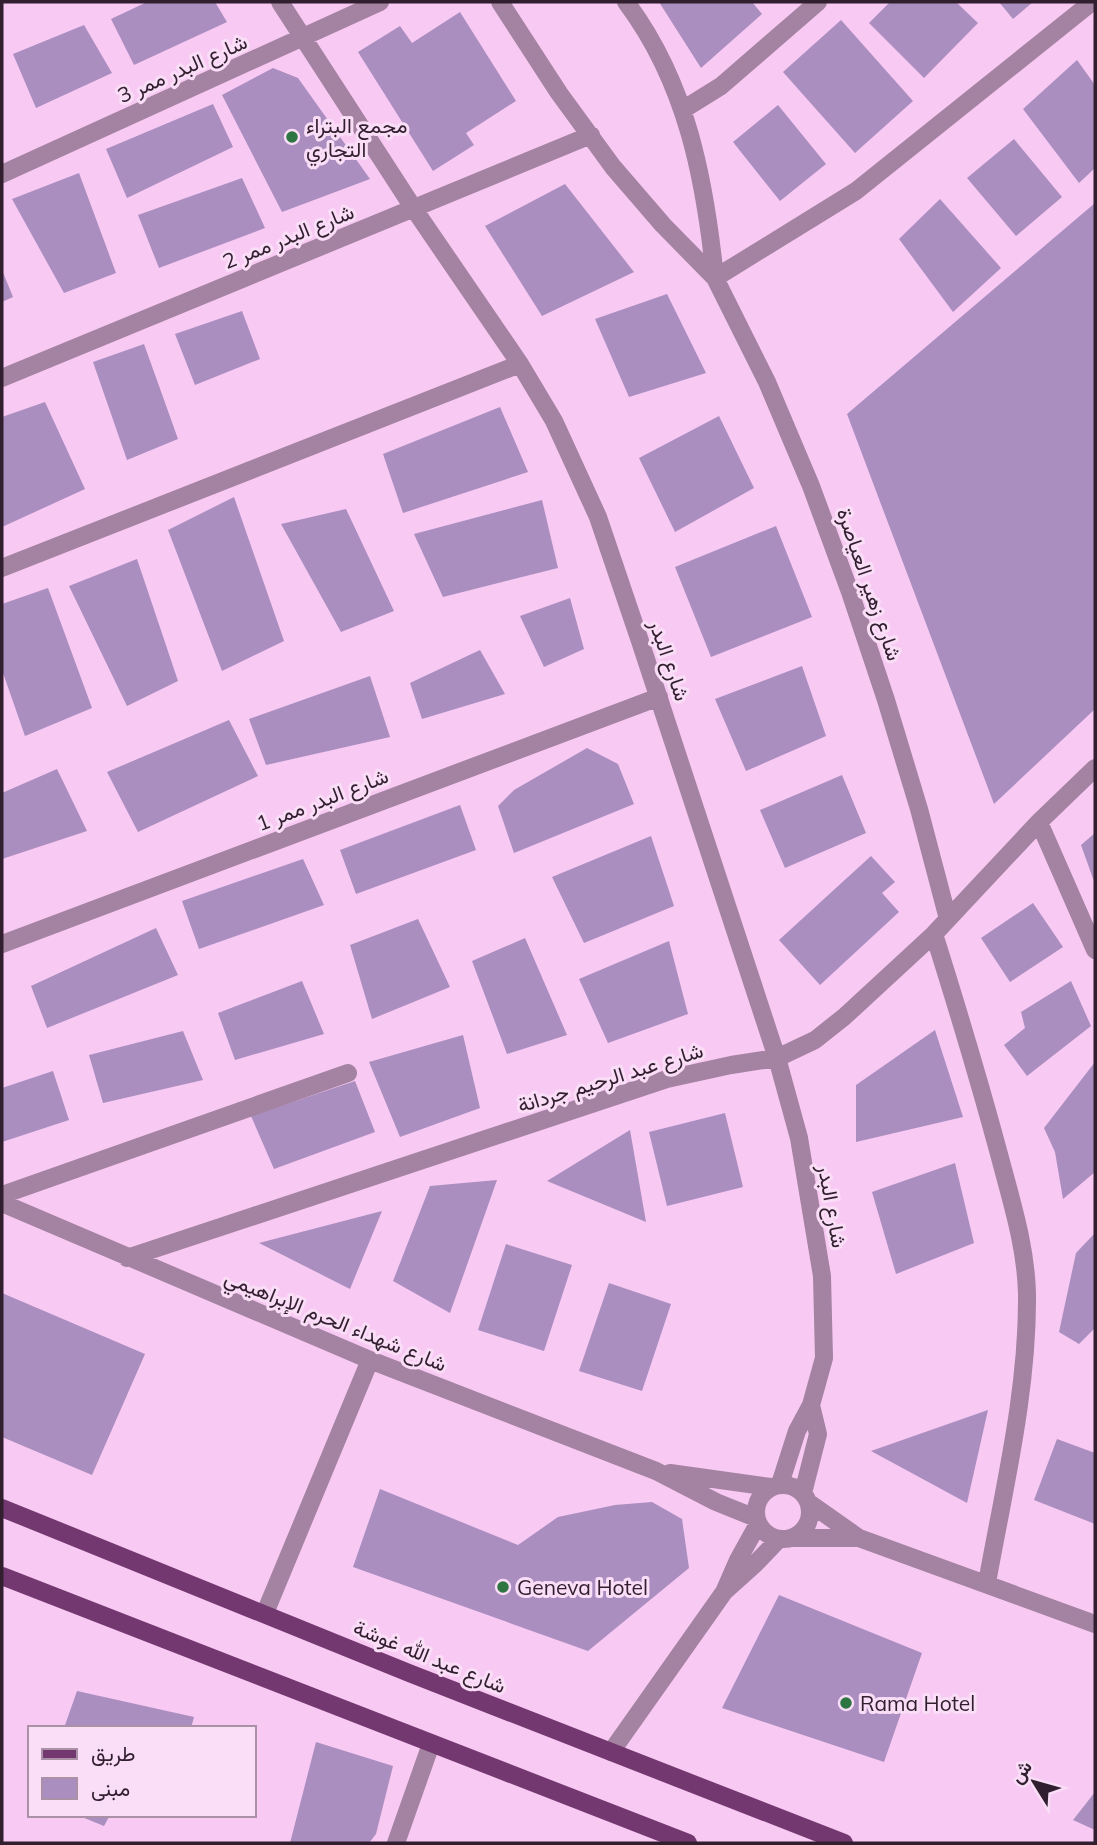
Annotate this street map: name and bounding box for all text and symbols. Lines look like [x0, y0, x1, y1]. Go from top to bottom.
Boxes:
street label: شارع البدر ممر 3 [113, 28, 252, 110]
place label: مجمع البتراء التجاري [306, 112, 407, 167]
marker: مجمع البتراء التجاري [284, 129, 300, 145]
street label: شارع البدر ممر 2 [219, 198, 358, 276]
street label: شارع زهير العياصرة [830, 504, 908, 664]
street label: شارع البدر [642, 615, 696, 705]
street label: شارع البدر ممر 1 [252, 762, 392, 838]
street label: شارع عبد الرحيم جردانة [514, 1036, 707, 1120]
street label: شارع البدر [811, 1161, 853, 1250]
street label: شارع شهداء الحرم الإبراهيمي [219, 1264, 451, 1381]
place label: Geneva Hotel [517, 1574, 648, 1600]
marker: Geneva Hotel [495, 1579, 511, 1595]
street label: شارع عبد الله غوشة [349, 1614, 510, 1700]
place label: Rama Hotel [860, 1690, 975, 1716]
marker: Rama Hotel [838, 1695, 854, 1711]
legend [28, 1726, 256, 1817]
text: طريق [91, 1740, 136, 1767]
north arrow [999, 1747, 1069, 1817]
text: ش [1004, 1755, 1037, 1788]
text: مبنى [91, 1775, 130, 1801]

